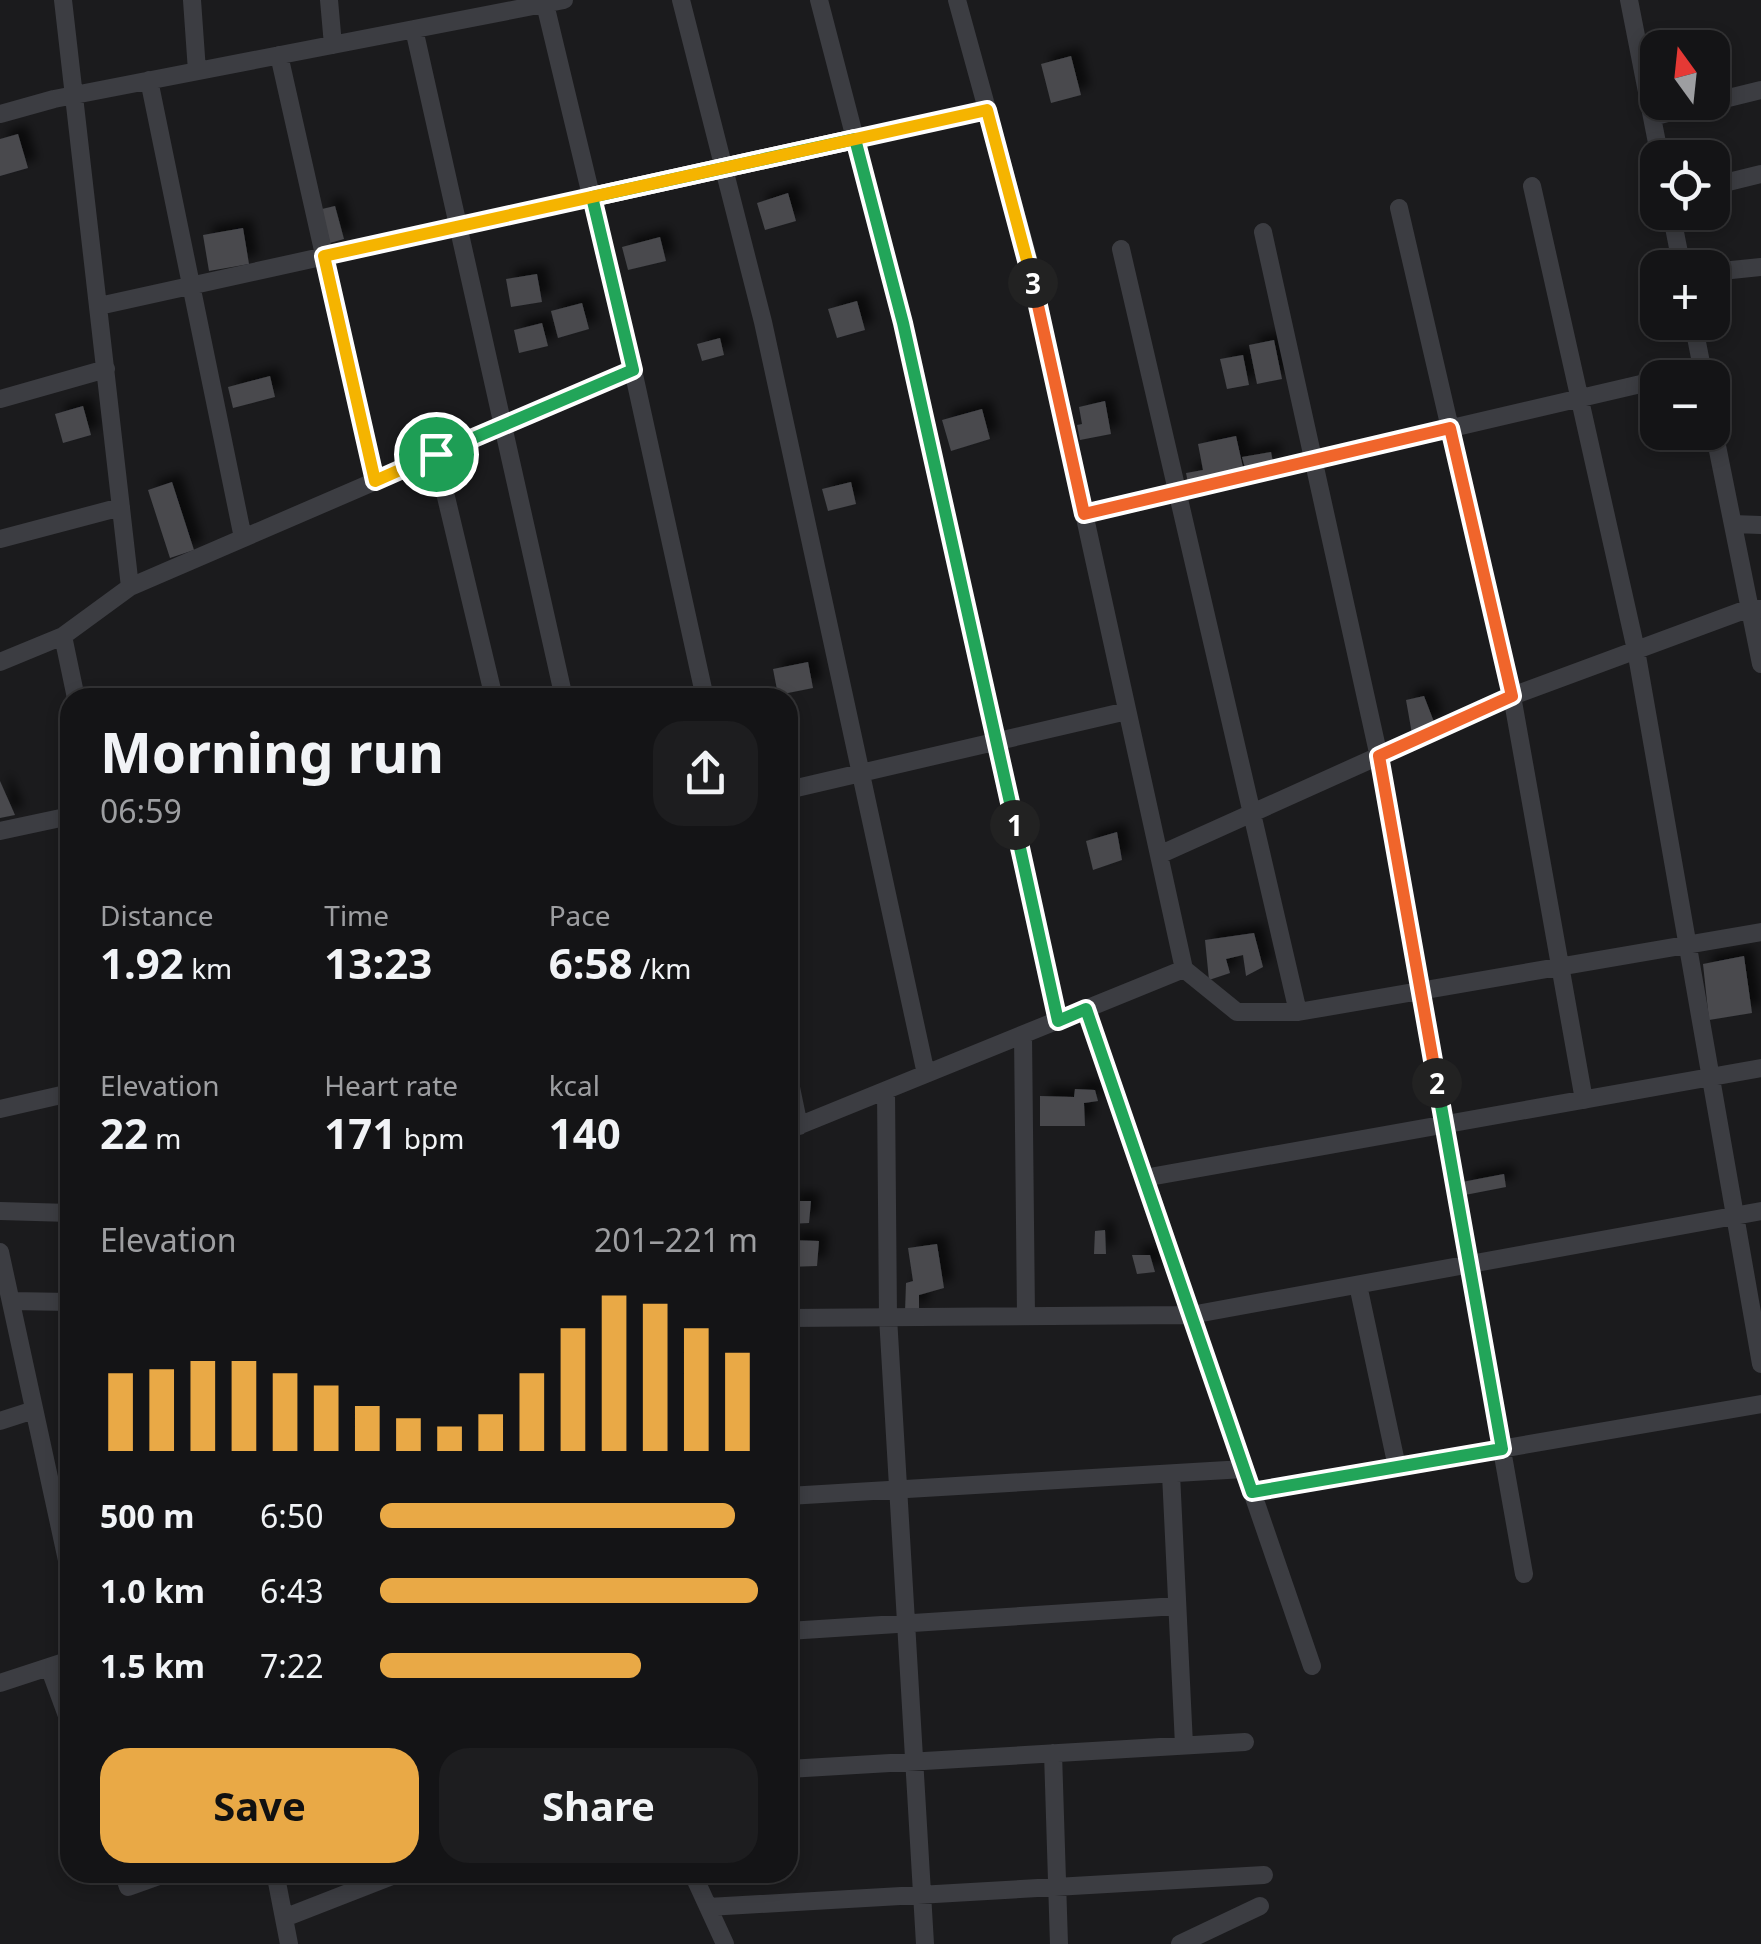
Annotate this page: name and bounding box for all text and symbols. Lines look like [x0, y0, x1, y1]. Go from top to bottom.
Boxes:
north arrow [1640, 30, 1730, 120]
map controls [1640, 30, 1730, 450]
button: locate [1640, 140, 1730, 230]
button: + [1640, 250, 1730, 340]
pin: 3 [1008, 258, 1058, 308]
text: 3 [1025, 264, 1041, 302]
button: − [1640, 360, 1730, 450]
pin [394, 412, 479, 497]
icon: arrive [409, 427, 464, 482]
text: Morning run [100, 714, 444, 789]
button: share [653, 721, 758, 826]
text: 06:59 [100, 789, 182, 832]
pin: 1 [990, 800, 1040, 850]
text: 1 [1007, 806, 1023, 844]
text: Distance [100, 896, 213, 934]
text: Time [324, 896, 389, 934]
text: Pace [549, 896, 611, 934]
text: 1.92 [100, 934, 184, 991]
text: 13:23 [324, 934, 432, 991]
text: 6:58 [549, 934, 633, 991]
text: km [184, 949, 232, 987]
text: /km [633, 949, 691, 987]
pin: 2 [1412, 1058, 1462, 1108]
text: 2 [1429, 1064, 1445, 1102]
text: Elevation [100, 1066, 220, 1104]
text: Heart rate [324, 1066, 458, 1104]
text: kcal [549, 1066, 600, 1104]
text: 22 [100, 1104, 148, 1161]
text: 171 [324, 1104, 396, 1161]
text: 140 [549, 1104, 621, 1161]
text: m [148, 1119, 182, 1157]
text: bpm [396, 1119, 464, 1157]
text: Elevation [100, 1218, 237, 1261]
text: 201–221 m [594, 1218, 758, 1261]
text: 500 m [100, 1494, 194, 1537]
text: 6:50 [260, 1494, 324, 1537]
text: 1.0 km [100, 1569, 205, 1612]
text: 6:43 [260, 1569, 324, 1612]
text: 1.5 km [100, 1644, 205, 1687]
text: 7:22 [260, 1644, 324, 1687]
button: Save [100, 1748, 419, 1863]
button: Share [439, 1748, 758, 1863]

